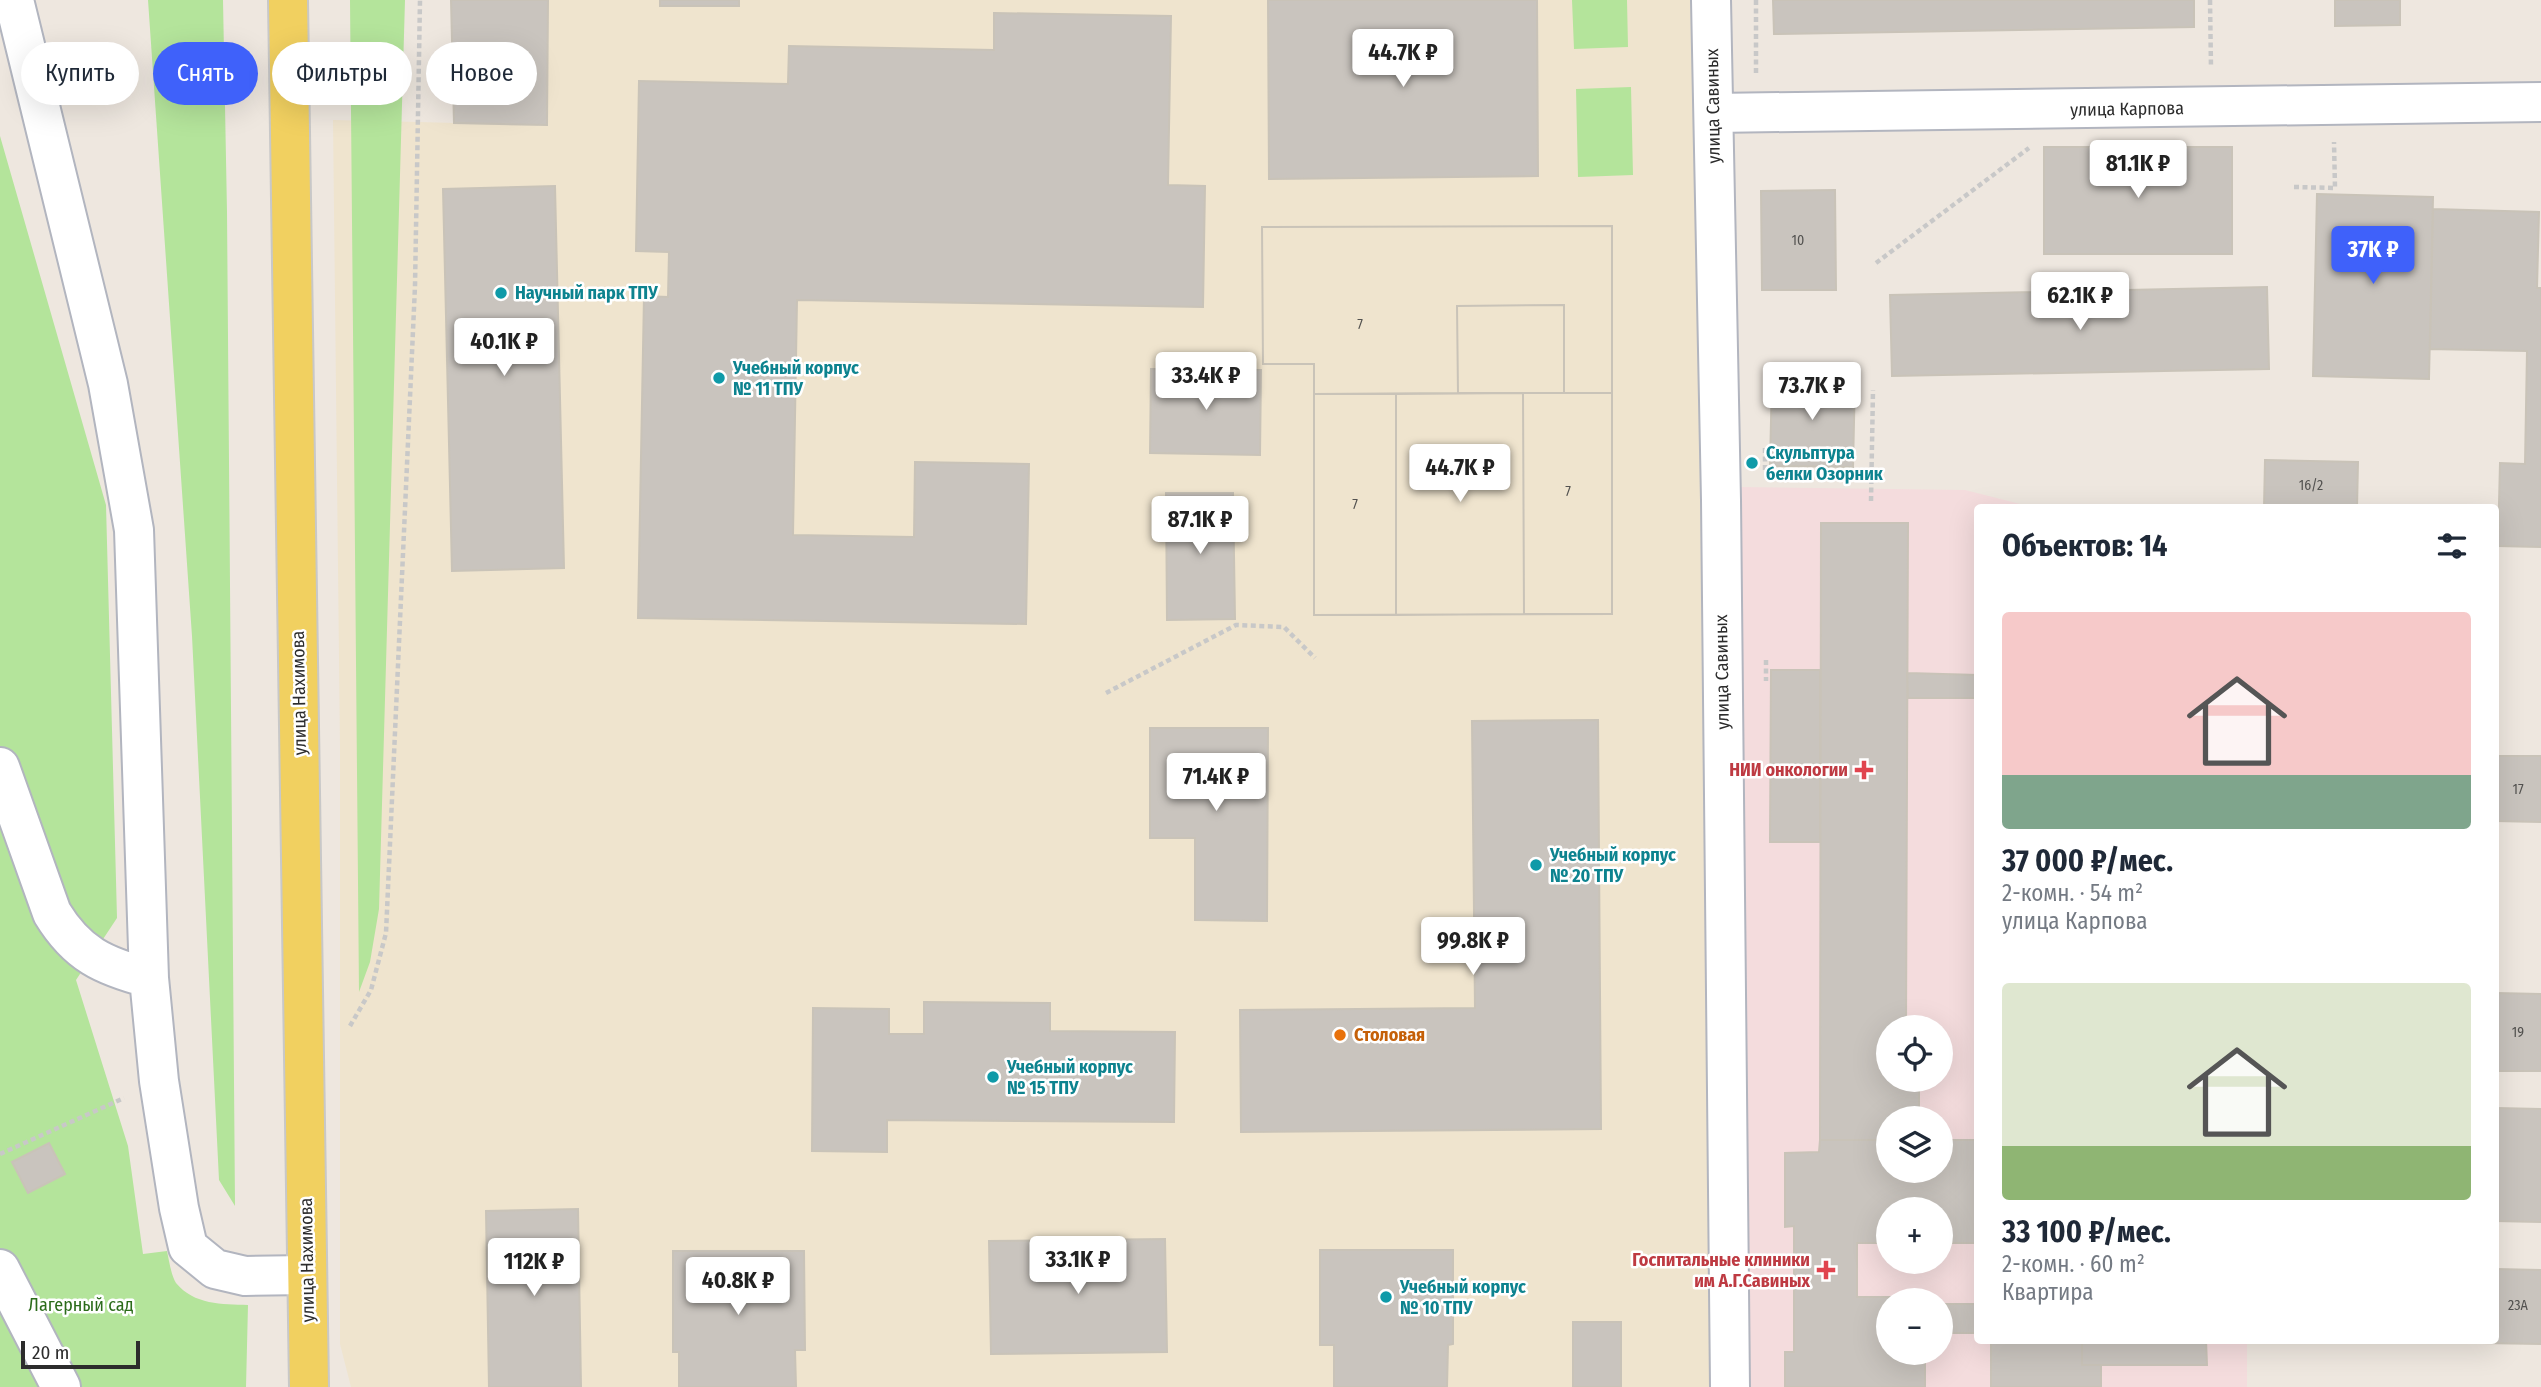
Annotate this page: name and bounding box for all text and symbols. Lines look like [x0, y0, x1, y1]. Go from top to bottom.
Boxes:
pin: 44.7K ₽ [1338, 29, 1468, 89]
text: 44.7K ₽ [1368, 38, 1438, 66]
chip: Купить [21, 42, 139, 105]
chip: Снять [153, 42, 258, 105]
chip: Фильтры [272, 42, 412, 105]
chip: Новое [426, 42, 537, 105]
street label: улица Савиных [1701, 48, 1725, 164]
street label: улица Карпова [2070, 97, 2184, 121]
pin: 81.1K ₽ [2073, 140, 2203, 200]
text: 81.1K ₽ [2106, 149, 2170, 177]
pin: 37K ₽ [2324, 226, 2422, 286]
house number: 10 [1792, 232, 1804, 249]
text: 37K ₽ [2347, 235, 2399, 263]
pin: 62.1K ₽ [2015, 272, 2145, 332]
text: 62.1K ₽ [2047, 281, 2113, 309]
place label: Научный парк ТПУ [515, 282, 658, 304]
marker: Научный парк ТПУ [493, 285, 509, 301]
house number: 7 [1357, 316, 1363, 333]
pin: 40.1K ₽ [439, 318, 569, 378]
text: 40.1K ₽ [470, 327, 538, 355]
pin: 33.4K ₽ [1141, 352, 1271, 412]
place label: Учебный корпус № 11 ТПУ [732, 357, 859, 400]
text: 33.4K ₽ [1172, 361, 1240, 389]
pin: 73.7K ₽ [1747, 362, 1877, 422]
marker: Учебный корпус № 11 ТПУ [711, 370, 727, 386]
text: 73.7K ₽ [1779, 371, 1845, 399]
place label: Скульптура белки Озорник [1766, 442, 1884, 485]
pin: 44.7K ₽ [1395, 444, 1525, 504]
text: 44.7K ₽ [1425, 453, 1495, 481]
marker: Скульптура белки Озорник [1744, 455, 1760, 471]
house number: 16/2 [2299, 477, 2323, 494]
house number: 7 [1565, 483, 1571, 500]
pin: 87.1K ₽ [1135, 496, 1265, 556]
house number: 7 [1352, 496, 1358, 513]
text: 87.1K ₽ [1168, 505, 1232, 533]
icon: filters [2433, 527, 2471, 565]
text: Объектов: 14 [2002, 528, 2168, 564]
street label: улица Савиных [1710, 614, 1734, 730]
street label: улица Нахимова [287, 630, 311, 756]
icon: home [2174, 658, 2300, 784]
pin: 71.4K ₽ [1151, 754, 1281, 813]
place label: НИИ онкологии [1729, 759, 1848, 781]
marker: НИИ онкологии [1854, 760, 1874, 780]
text: 71.4K ₽ [1183, 762, 1249, 790]
house number: 17 [2512, 781, 2524, 798]
text: 37 000 ₽/мес. [2002, 843, 2173, 879]
place label: Учебный корпус № 20 ТПУ [1549, 844, 1676, 887]
marker: Учебный корпус № 20 ТПУ [1528, 857, 1544, 873]
text: 2-комн. · 54 m² [2002, 879, 2143, 907]
text: улица Карпова [2002, 907, 2148, 935]
pin: 99.8K ₽ [1408, 918, 1538, 977]
text: 99.8K ₽ [1437, 926, 1509, 954]
map controls [1876, 1015, 1953, 1365]
button: locate [1876, 1015, 1953, 1092]
place label: Столовая [1354, 1024, 1425, 1046]
house number: 19 [2512, 1024, 2524, 1041]
marker: Столовая [1332, 1027, 1348, 1043]
icon: home [2174, 1029, 2300, 1155]
place label: Учебный корпус № 15 ТПУ [1006, 1056, 1133, 1099]
marker: Учебный корпус № 15 ТПУ [985, 1069, 1001, 1085]
button: layers [1876, 1106, 1953, 1183]
street label: улица Нахимова [295, 1197, 319, 1323]
button: + [1876, 1197, 1953, 1274]
text: 33 100 ₽/мес. [2002, 1214, 2171, 1250]
pin: 33.1K ₽ [1013, 1236, 1143, 1296]
pin: 112K ₽ [477, 1238, 591, 1298]
text: 33.1K ₽ [1045, 1245, 1111, 1273]
text: 112K ₽ [504, 1247, 564, 1275]
place label: Госпитальные клиники им А.Г.Савиных [1632, 1249, 1811, 1292]
text: 2-комн. · 60 m² [2002, 1250, 2145, 1278]
pin: 40.8K ₽ [673, 1258, 803, 1317]
marker: Госпитальные клиники им А.Г.Савиных [1816, 1260, 1836, 1280]
text: 40.8K ₽ [702, 1266, 774, 1294]
place label: Учебный корпус № 10 ТПУ [1399, 1276, 1526, 1319]
text: Квартира [2002, 1278, 2094, 1306]
button: − [1876, 1288, 1953, 1365]
marker: Учебный корпус № 10 ТПУ [1378, 1289, 1394, 1305]
park label: Лагерный сад [28, 1294, 134, 1316]
house number: 23А [2508, 1297, 2529, 1314]
scale bar [21, 1338, 140, 1370]
text: 20 m [32, 1341, 69, 1364]

